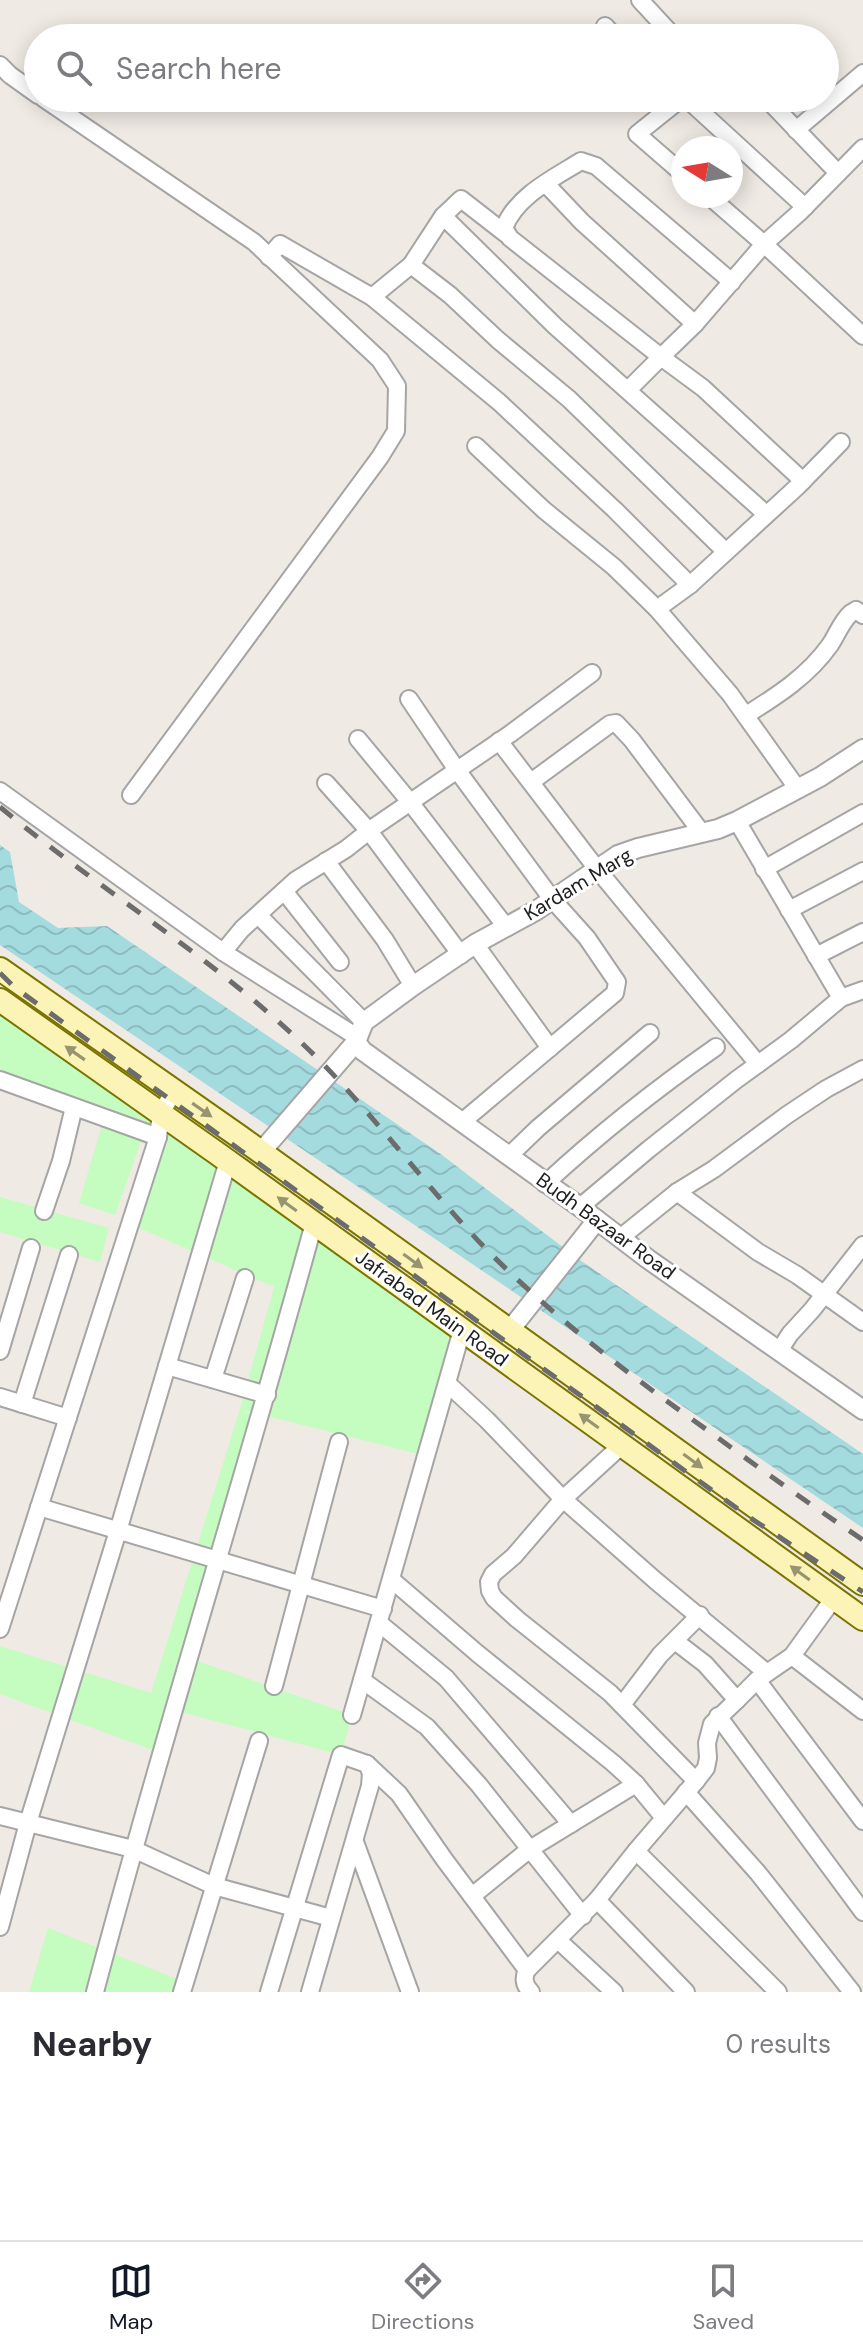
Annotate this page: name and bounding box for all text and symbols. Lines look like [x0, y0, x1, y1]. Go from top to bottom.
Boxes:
search box [24, 24, 839, 112]
icon: search [52, 46, 96, 90]
text: Search here [116, 49, 282, 88]
north arrow [671, 136, 743, 208]
street label: Kardam Marg [519, 842, 637, 926]
one-way arrow [64, 1045, 86, 1061]
one-way arrow [191, 1102, 212, 1117]
street label: Budh Bazaar Road [531, 1167, 681, 1285]
one-way arrow [277, 1196, 297, 1212]
street label: Jafrabad Main Road [350, 1244, 514, 1372]
one-way arrow [403, 1253, 424, 1268]
one-way arrow [578, 1414, 599, 1429]
one-way arrow [682, 1453, 703, 1469]
one-way arrow [789, 1566, 810, 1581]
text: Nearby [32, 2022, 152, 2067]
text: 0 results [725, 2027, 831, 2061]
tab: Map [109, 2259, 153, 2336]
tab: Directions [371, 2259, 475, 2336]
tab: Saved [692, 2259, 754, 2336]

